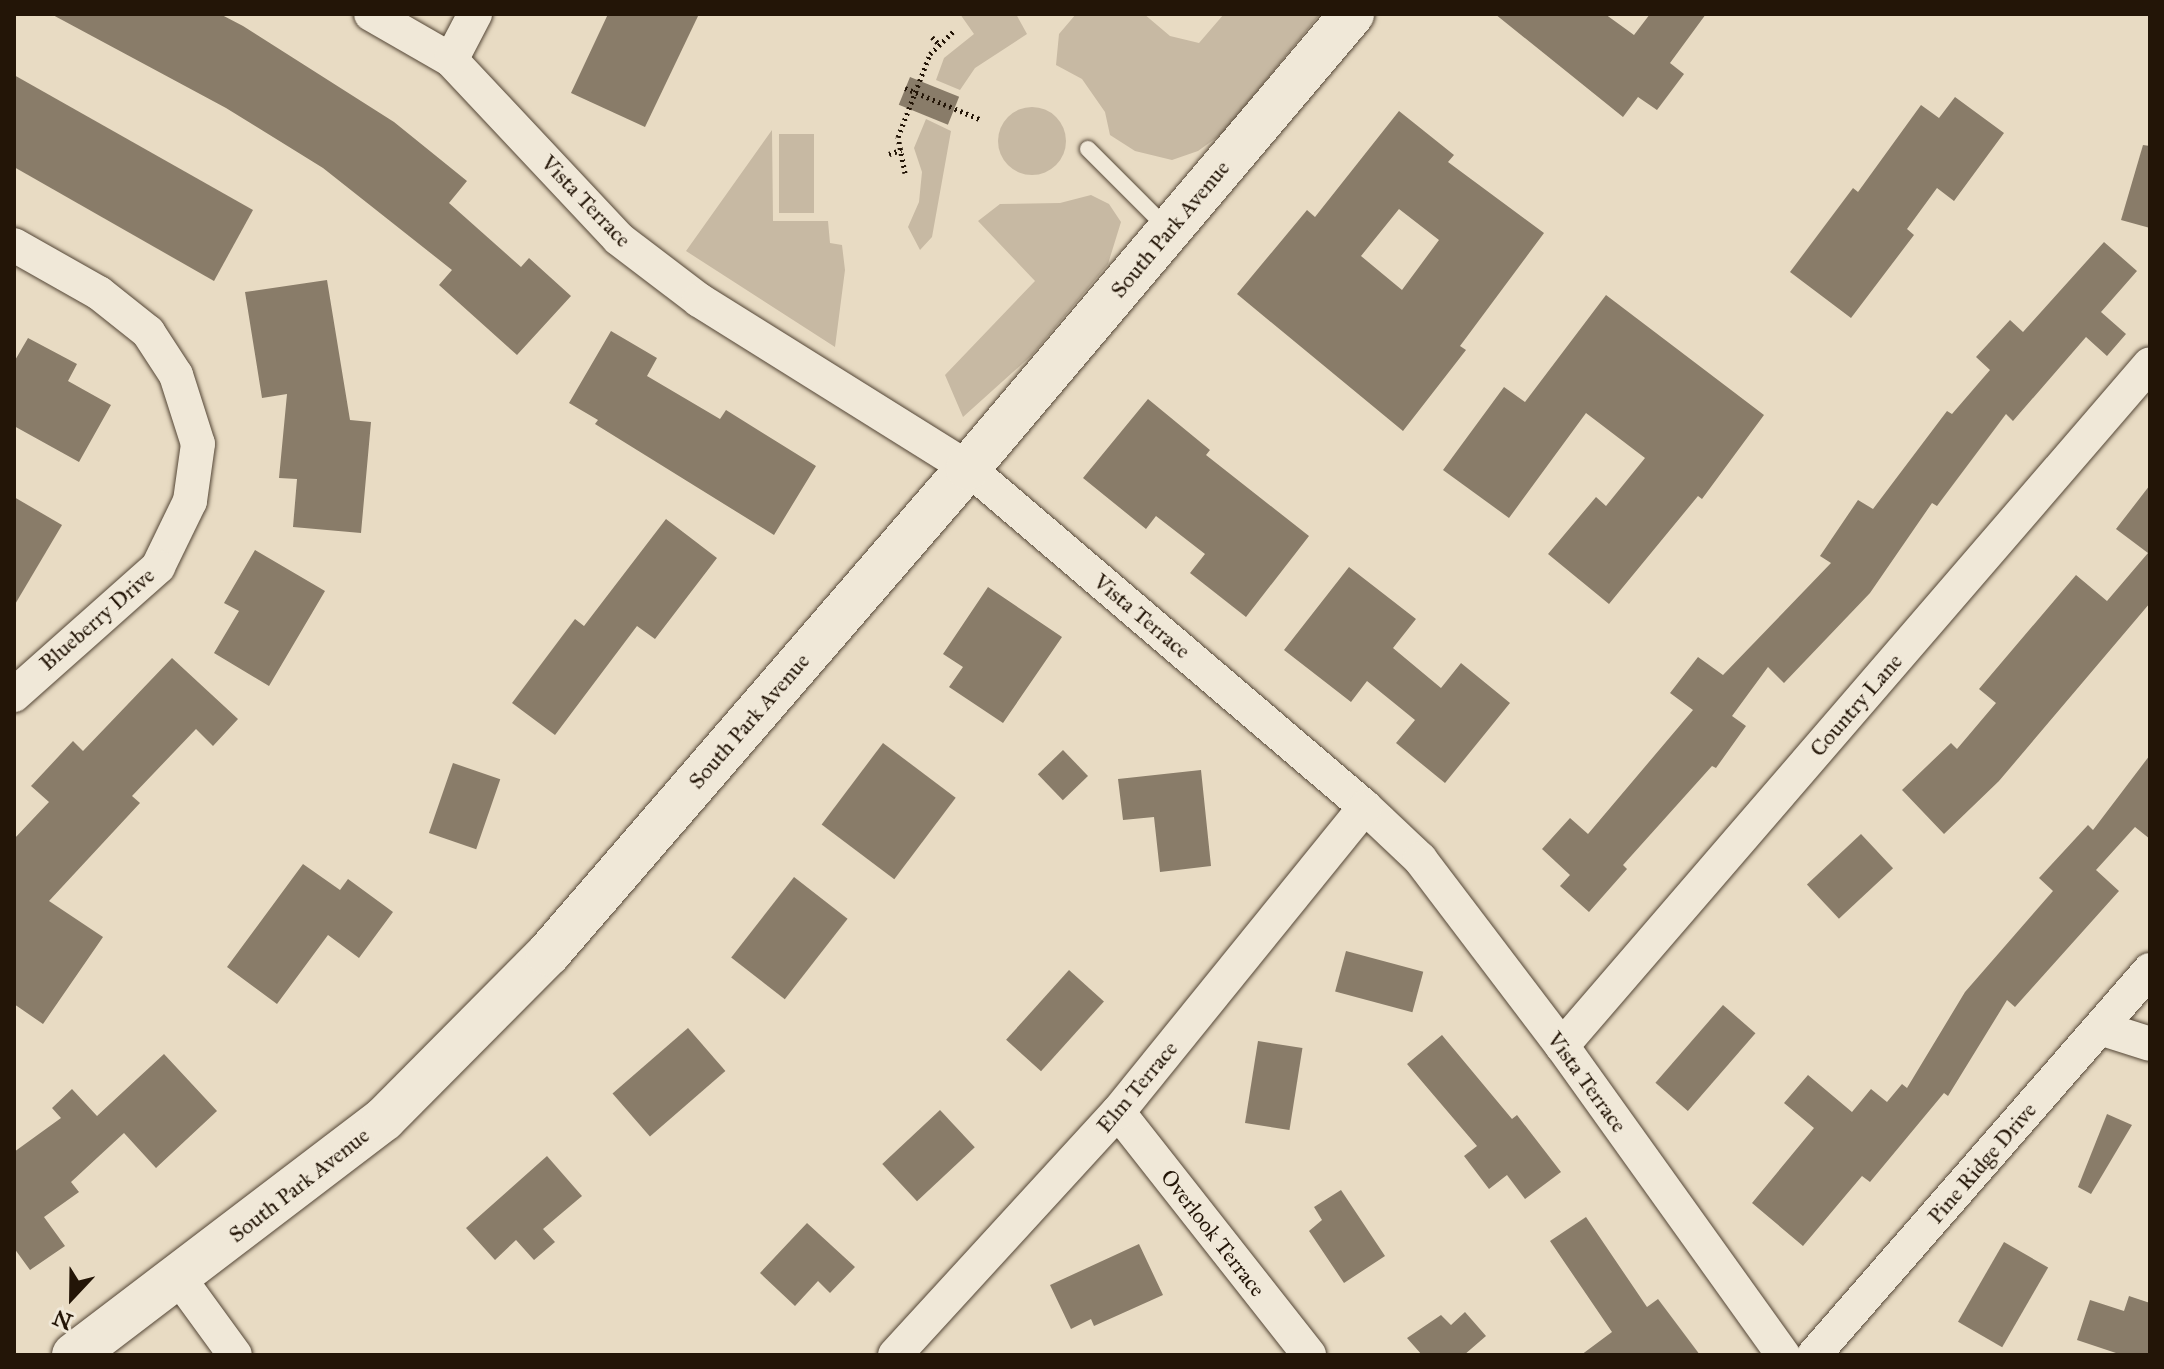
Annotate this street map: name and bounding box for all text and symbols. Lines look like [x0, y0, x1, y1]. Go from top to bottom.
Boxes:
street label: Vista Terrace [536, 149, 636, 253]
street label: South Park Avenue [1105, 155, 1235, 303]
street label: Blueberry Drive [34, 562, 160, 676]
street label: Vista Terrace [1088, 568, 1196, 664]
street label: South Park Avenue [683, 648, 815, 794]
street label: Country Lane [1804, 648, 1908, 762]
street label: Vista Terrace [1542, 1027, 1632, 1137]
street label: Elm Terrace [1091, 1036, 1183, 1138]
street label: Pine Ridge Drive [1922, 1097, 2042, 1229]
street label: South Park Avenue [224, 1122, 374, 1248]
street label: Overlook Terrace [1155, 1164, 1271, 1302]
north arrow [32, 1257, 112, 1337]
text: N [49, 1304, 77, 1336]

